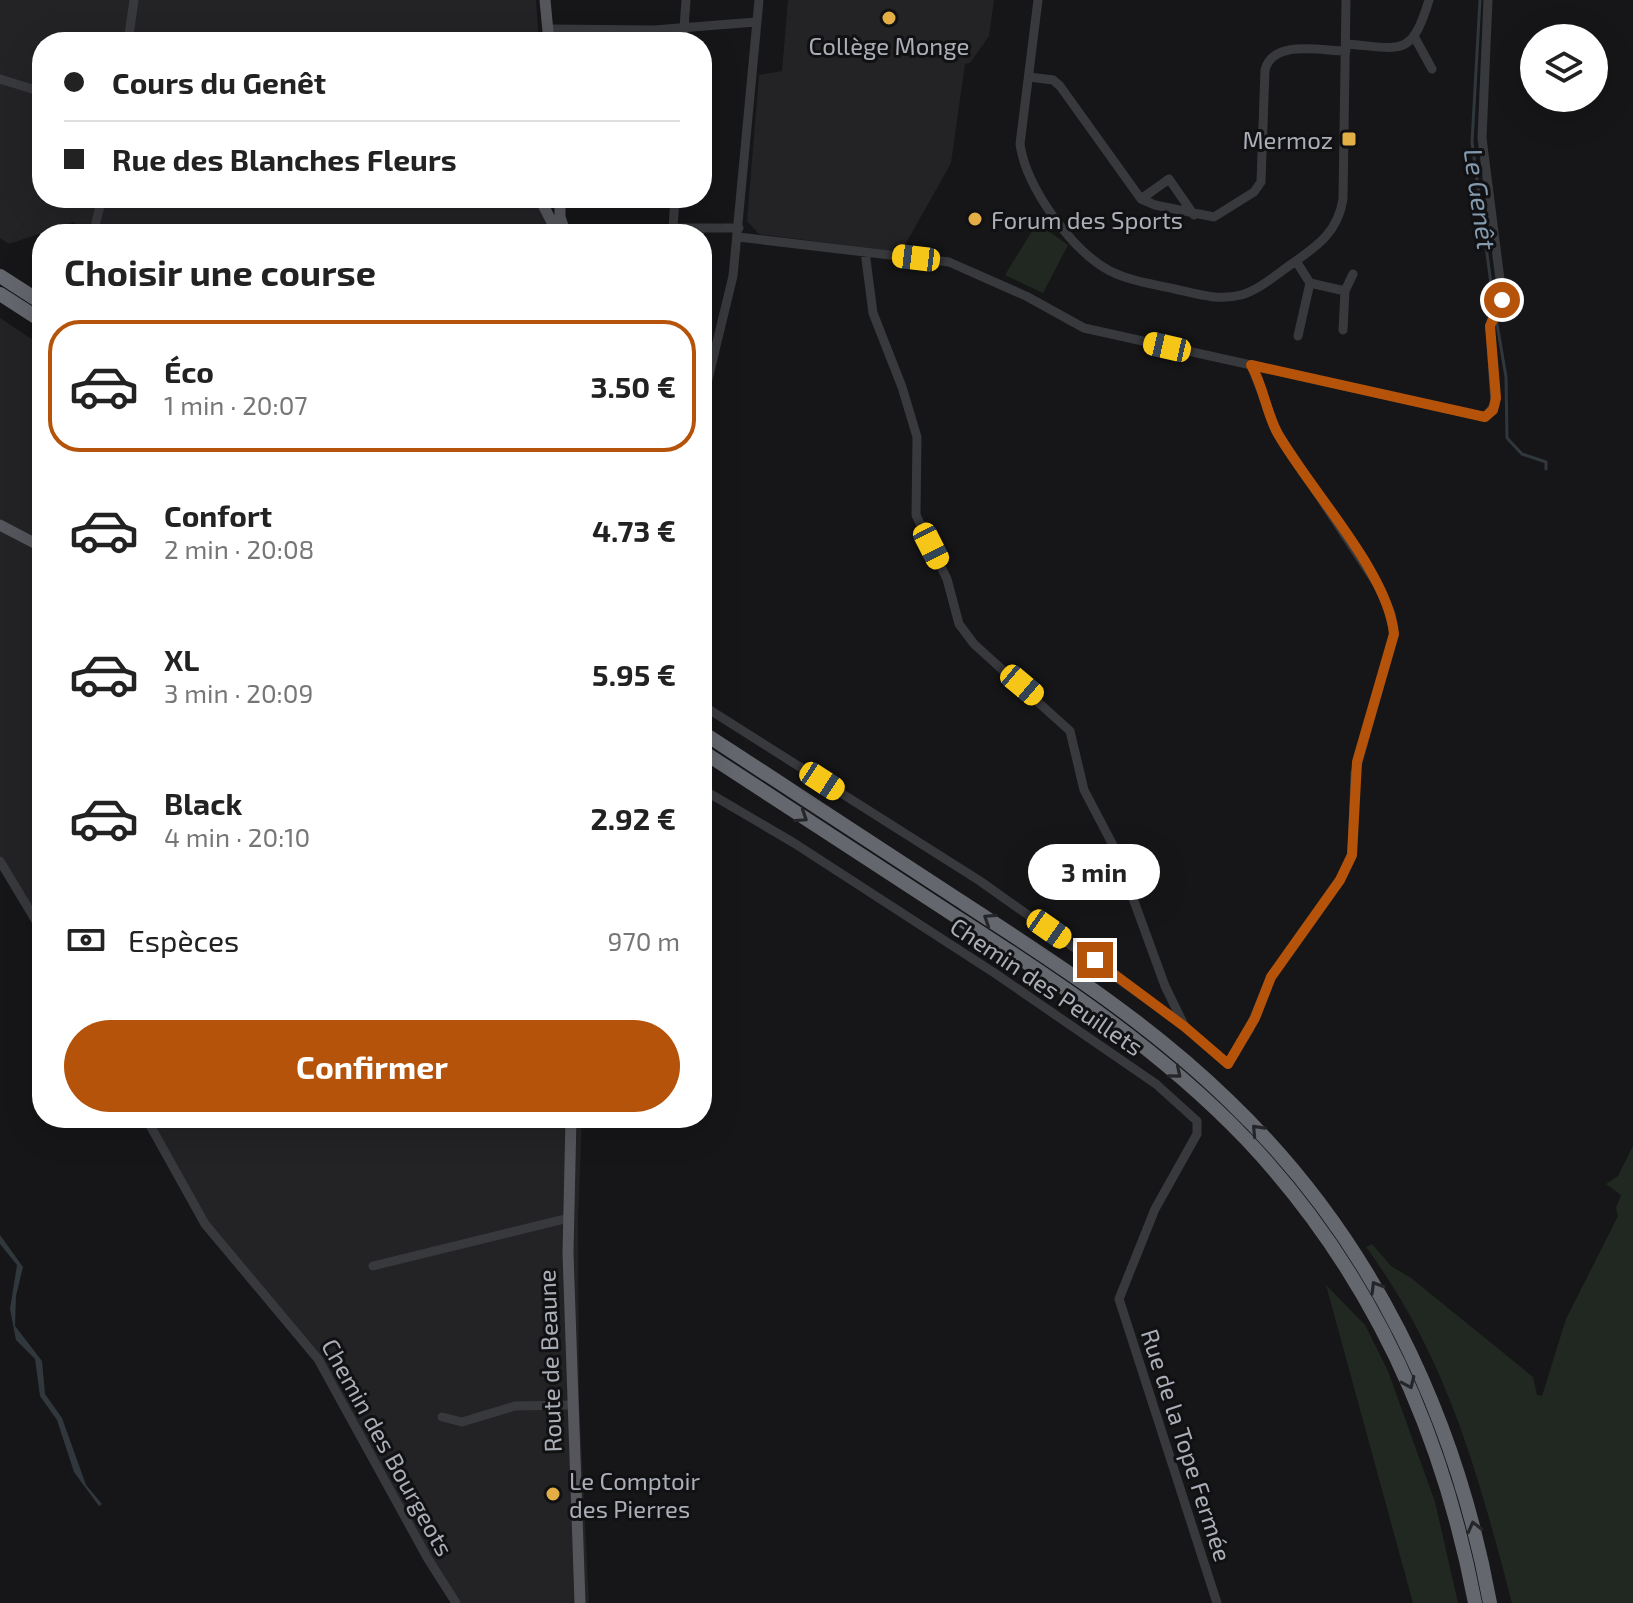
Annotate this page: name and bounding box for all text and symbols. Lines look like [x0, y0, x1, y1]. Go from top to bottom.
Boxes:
marker: Collège Monge [880, 9, 898, 27]
map controls [1520, 24, 1608, 112]
button: layers [1520, 24, 1608, 112]
place label: Collège Monge [809, 31, 969, 60]
text: Cours du Genêt [112, 64, 326, 100]
place label: Mermoz [1243, 125, 1333, 154]
marker: Mermoz [1340, 130, 1358, 148]
text: Rue des Blanches Fleurs [112, 141, 457, 177]
water label: Le Genêt [1459, 146, 1503, 252]
place label: Forum des Sports [991, 205, 1183, 234]
marker: Forum des Sports [966, 210, 984, 228]
car [891, 243, 941, 273]
text: Choisir une course [64, 250, 376, 293]
route start [1484, 282, 1520, 318]
car [1141, 330, 1193, 364]
icon: car [68, 350, 140, 422]
text: Éco [164, 353, 214, 389]
text: 3.50 € [590, 368, 676, 404]
text: 1 min · 20:07 [164, 389, 308, 420]
icon: car [68, 494, 140, 566]
text: Confort [164, 497, 272, 533]
text: 4.73 € [592, 512, 676, 548]
car [909, 519, 953, 573]
text: 2 min · 20:08 [164, 533, 314, 564]
icon: car [68, 638, 140, 710]
text: XL [164, 641, 199, 677]
text: 5.95 € [592, 656, 676, 692]
car [996, 660, 1048, 710]
text: 3 min · 20:09 [164, 677, 313, 708]
car [795, 758, 849, 804]
icon: car [68, 782, 140, 854]
text: Black [164, 785, 242, 821]
text: 2.92 € [590, 800, 676, 836]
one-way arrow [794, 807, 808, 822]
text: 4 min · 20:10 [164, 821, 310, 852]
callout: 3 min [1029, 844, 1161, 900]
text: 3 min [1061, 856, 1127, 887]
car [1022, 905, 1076, 953]
street label: Chemin des Peuillets [945, 911, 1149, 1061]
one-way arrow [983, 914, 998, 929]
icon: cash [64, 918, 108, 962]
text: Espèces [128, 922, 239, 958]
text: 970 m [608, 925, 680, 956]
route end [1077, 942, 1113, 978]
button: Confirmer [64, 1020, 680, 1112]
one-way arrow [1166, 1063, 1181, 1078]
one-way arrow [1253, 1124, 1267, 1139]
street label: Route de Beaune [531, 1269, 567, 1453]
one-way arrow [1370, 1281, 1386, 1296]
street label: Rue de la Tope Fermée [1136, 1325, 1238, 1565]
street label: Chemin des Bourgeots [316, 1333, 460, 1561]
one-way arrow [1399, 1375, 1415, 1389]
place label: Le Comptoir des Pierres [569, 1466, 700, 1523]
marker: Le Comptoir des Pierres [544, 1485, 562, 1503]
one-way arrow [1466, 1520, 1483, 1534]

